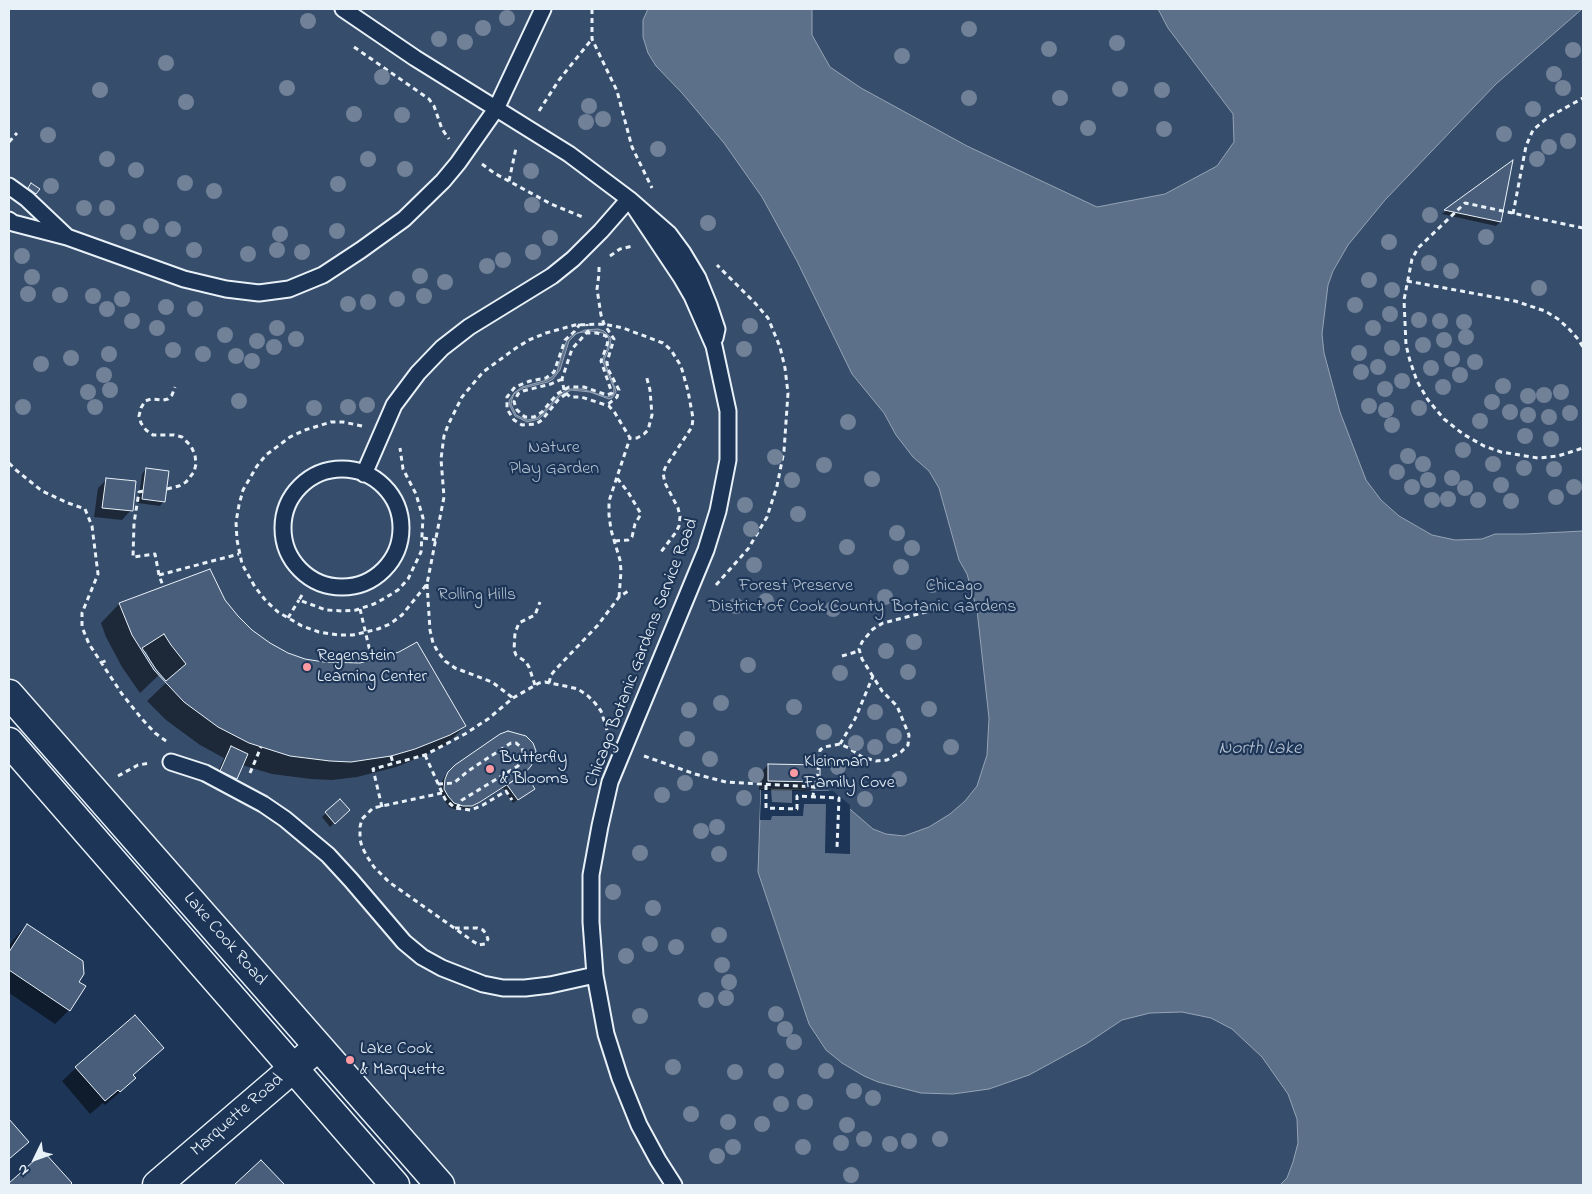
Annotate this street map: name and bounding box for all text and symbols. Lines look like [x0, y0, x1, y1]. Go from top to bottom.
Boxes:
park label: Nature Play Garden [509, 438, 599, 480]
street label: Chicago Botanic Gardens Service Road [582, 516, 704, 790]
park label: Forest Preserve District of Cook County [708, 576, 884, 618]
park label: Chicago Botanic Gardens [892, 576, 1016, 618]
park label: Rolling Hills [438, 585, 516, 607]
place label: Regenstein Learning Center [317, 646, 427, 689]
marker: Regenstein Learning Center [301, 661, 313, 673]
water label: North Lake [1219, 739, 1301, 761]
place label: Butterfly & Blooms [500, 748, 569, 791]
place label: Kleinman Family Cove [804, 752, 895, 794]
marker: Butterfly & Blooms [484, 763, 496, 775]
marker: Kleinman Family Cove [788, 767, 800, 779]
street label: Lake Cook Road [178, 889, 270, 991]
place label: Lake Cook & Marquette [360, 1039, 445, 1082]
marker: Lake Cook & Marquette [344, 1054, 356, 1066]
street label: Marquette Road [187, 1070, 289, 1162]
north arrow [10, 1134, 60, 1184]
text: N [13, 1159, 34, 1180]

